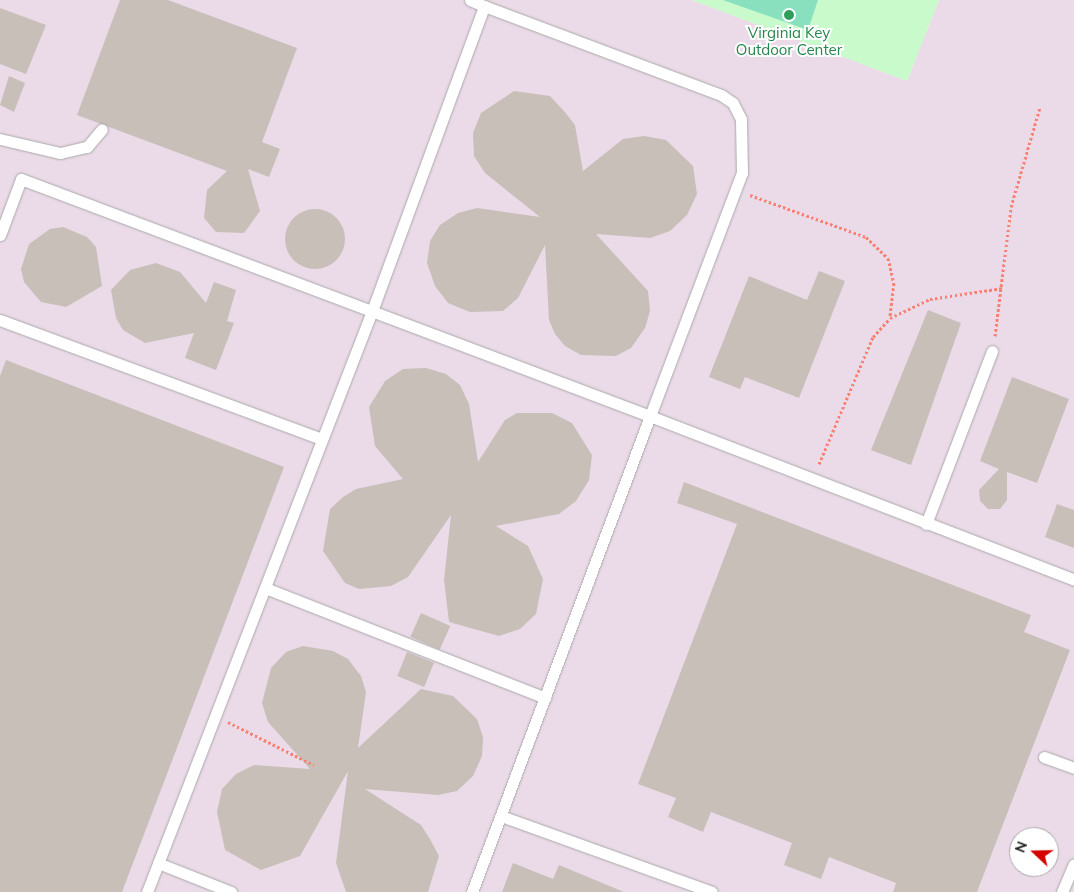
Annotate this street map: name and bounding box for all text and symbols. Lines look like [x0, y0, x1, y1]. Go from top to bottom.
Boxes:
marker: Virginia Key Outdoor Center [783, 9, 795, 21]
place label: Virginia Key Outdoor Center [736, 23, 842, 58]
north arrow [1009, 827, 1059, 877]
text: N [1011, 839, 1031, 855]

